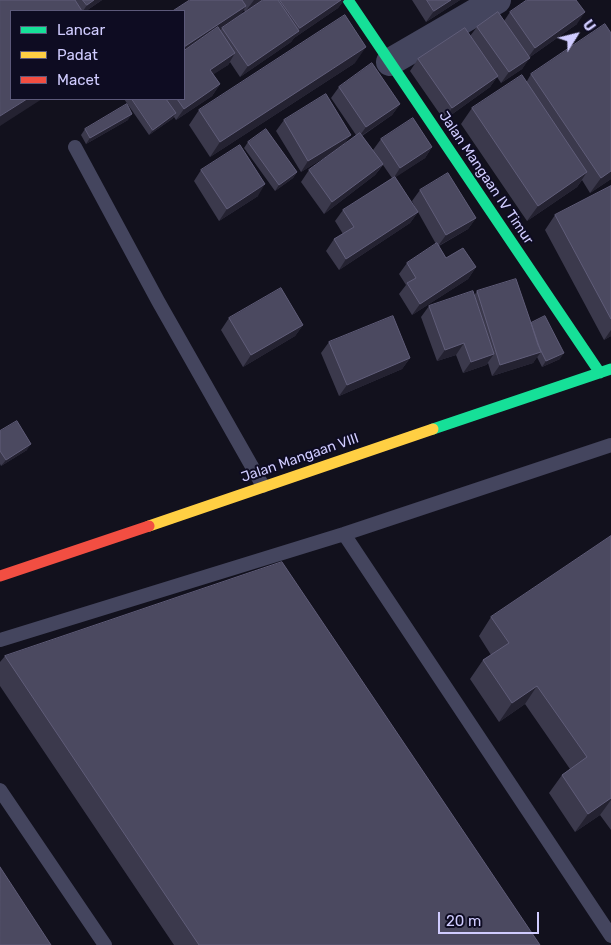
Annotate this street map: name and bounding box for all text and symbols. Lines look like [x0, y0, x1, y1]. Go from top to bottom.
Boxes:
legend [10, 10, 185, 100]
north arrow [551, 10, 601, 60]
text: U [579, 17, 598, 35]
text: Lancar [57, 21, 105, 39]
text: Padat [57, 46, 98, 64]
text: Macet [57, 71, 100, 89]
street label: Jalan Mangaan IV Timur [435, 108, 537, 248]
street label: Jalan Mangaan VIII [239, 430, 361, 486]
scale bar [441, 902, 542, 934]
text: 20 m [446, 912, 481, 930]

